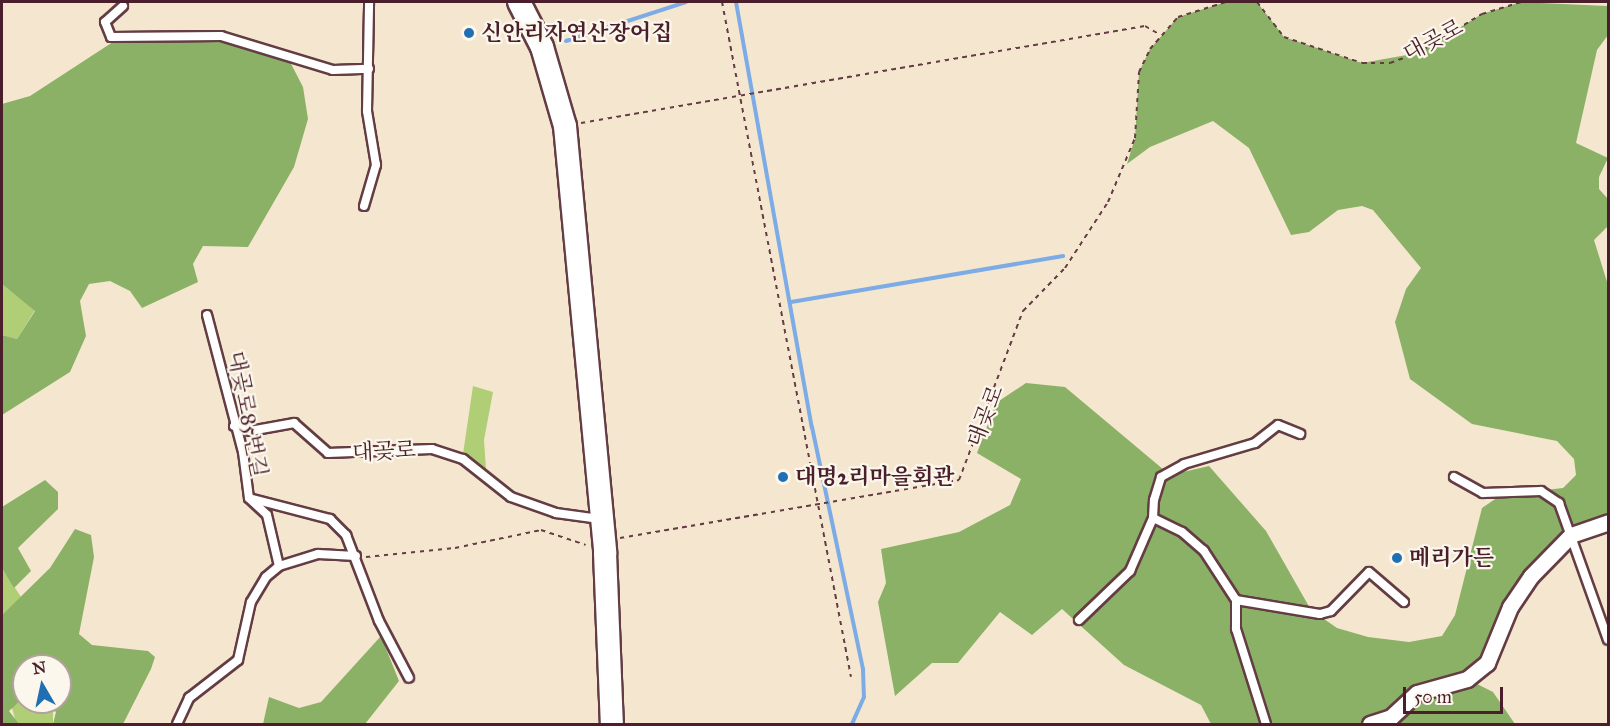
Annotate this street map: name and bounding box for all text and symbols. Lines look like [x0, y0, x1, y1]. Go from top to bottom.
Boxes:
street label: 대곶로 [1399, 13, 1467, 67]
place label: 신안리자연산장어집 [481, 20, 672, 46]
marker: 신안리자연산장어집 [462, 26, 476, 40]
street label: 대곶로85번길 [223, 349, 273, 479]
street label: 대곶로 [961, 382, 1009, 450]
street label: 대곶로 [351, 436, 417, 466]
place label: 대명2리마을회관 [795, 464, 955, 490]
marker: 대명2리마을회관 [776, 470, 790, 484]
place label: 메리가든 [1409, 545, 1494, 571]
marker: 메리가든 [1390, 551, 1404, 565]
north arrow [12, 654, 72, 714]
text: N [31, 657, 48, 678]
scale bar [1406, 675, 1506, 713]
text: 50 m [1414, 686, 1452, 708]

